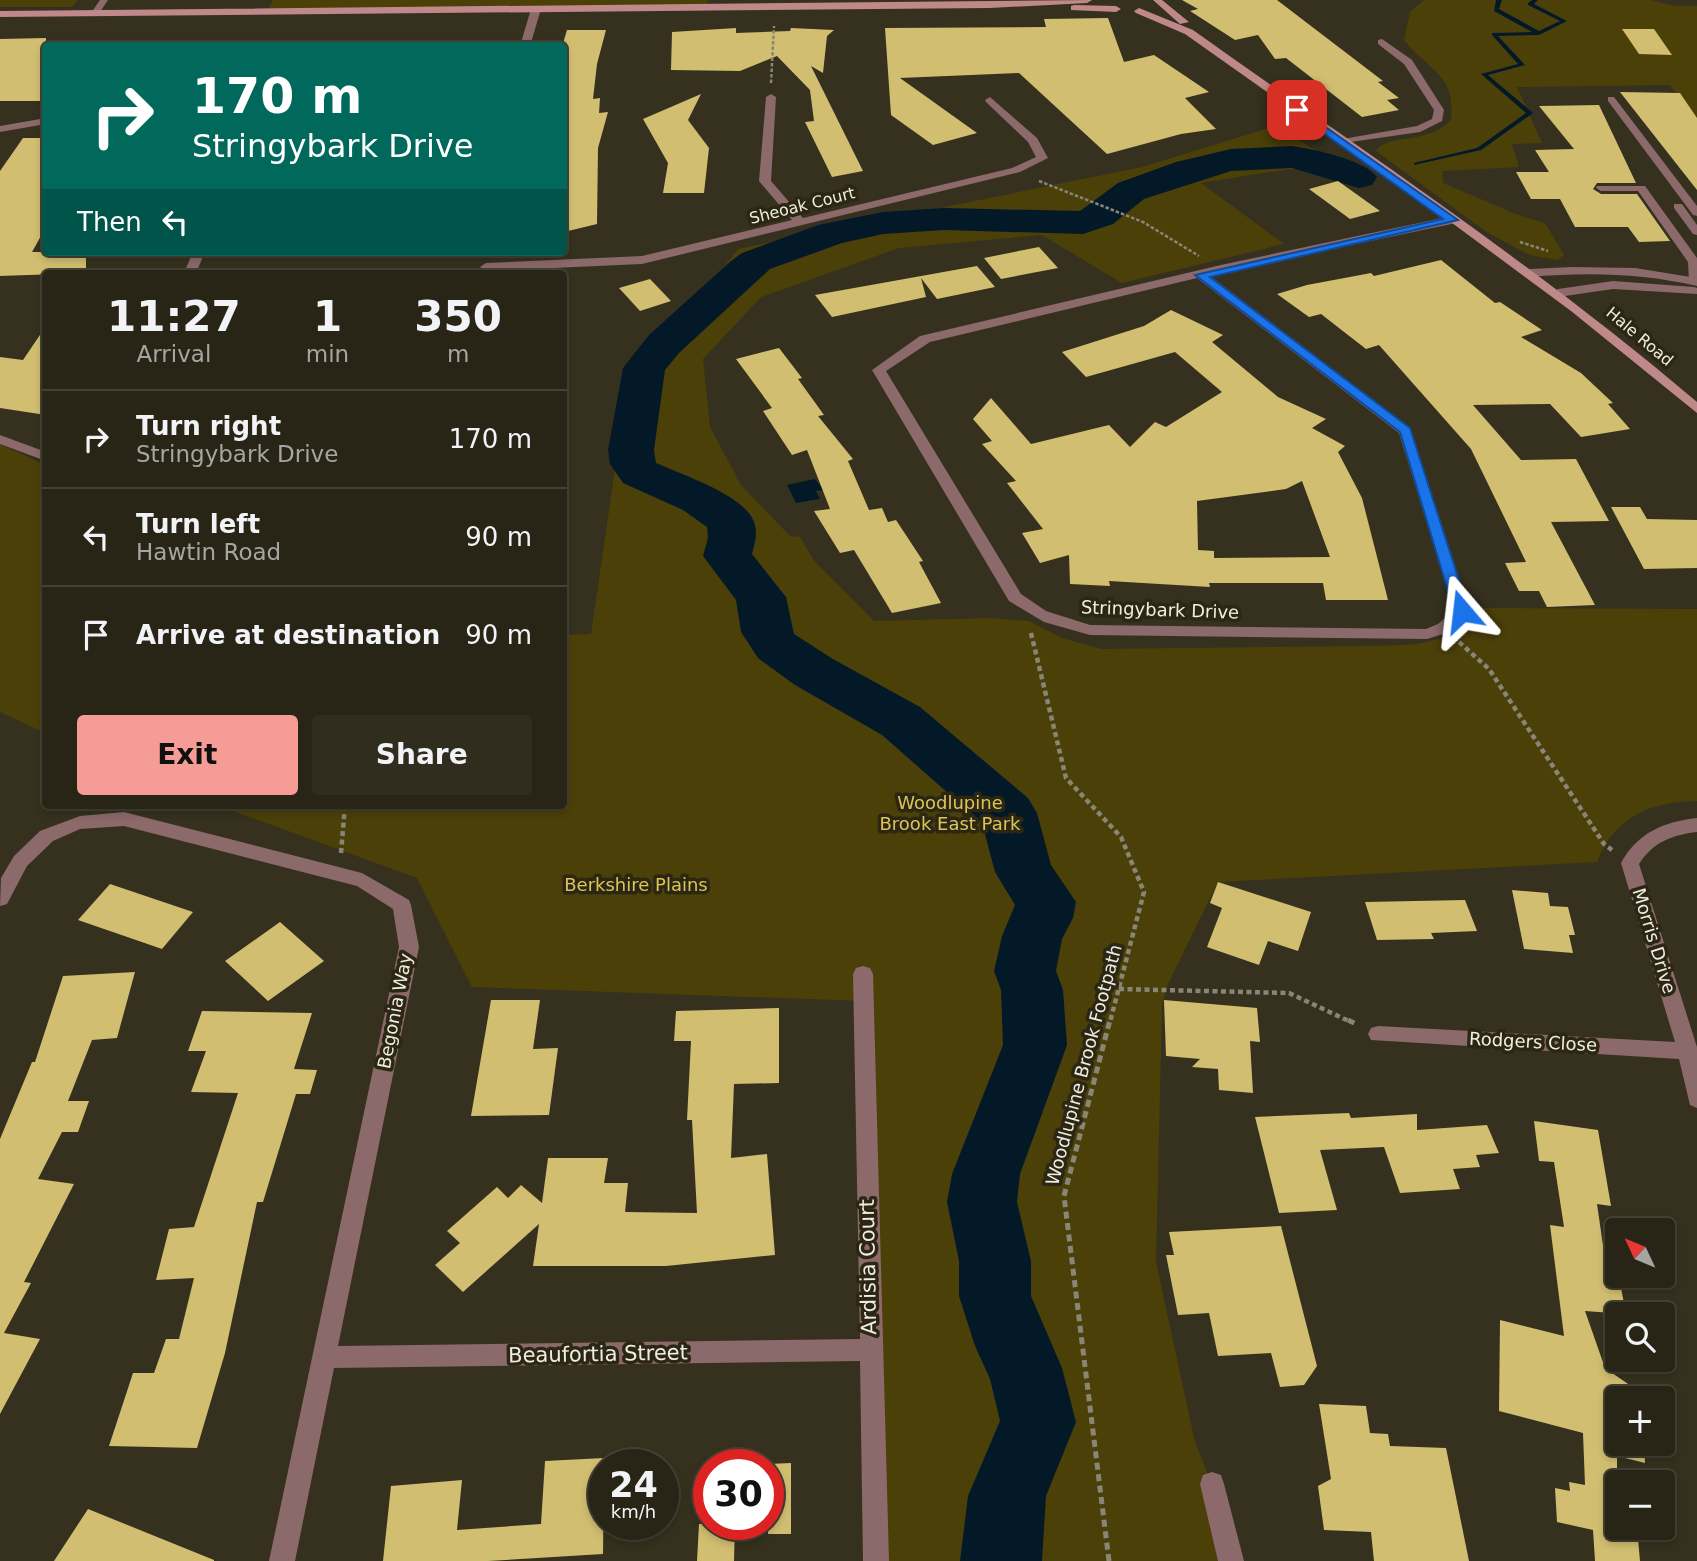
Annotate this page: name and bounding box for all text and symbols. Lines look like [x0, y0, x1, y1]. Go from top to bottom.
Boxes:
text: 170 m [192, 68, 362, 125]
icon: right [77, 70, 168, 161]
pin [1267, 80, 1327, 140]
icon: arrive [1278, 91, 1316, 129]
text: Stringybark Drive [192, 127, 474, 165]
street label: Sheoak Court [747, 183, 857, 228]
icon: left [156, 203, 194, 241]
text: Then [77, 207, 142, 237]
text: 11:27 [107, 292, 241, 341]
text: 1 [313, 292, 342, 341]
text: 350 [414, 292, 502, 341]
street label: Hale Road [1602, 303, 1677, 370]
text: Arrival [137, 341, 211, 367]
text: min [306, 341, 349, 367]
text: m [447, 341, 469, 367]
text: Turn right [136, 411, 281, 441]
icon: right [77, 420, 115, 458]
text: 170 m [449, 424, 532, 454]
text: Stringybark Drive [136, 441, 338, 467]
text: Turn left [136, 509, 260, 539]
icon: left [77, 518, 115, 556]
text: 90 m [465, 522, 532, 552]
text: Hawtin Road [136, 539, 281, 565]
position arrow [1425, 574, 1499, 648]
street label: Stringybark Drive [1081, 596, 1240, 623]
icon: arrive [77, 616, 115, 654]
text: Arrive at destination [136, 620, 440, 650]
text: 90 m [465, 620, 532, 650]
button: Exit [77, 715, 298, 795]
button: Share [312, 715, 532, 795]
park label: Woodlupine Brook East Park [880, 792, 1021, 834]
park label: Berkshire Plains [564, 874, 708, 895]
street label: Morris Drive [1628, 886, 1680, 996]
street label: Woodlupine Brook Footpath [1041, 942, 1126, 1188]
street label: Begonia Way [373, 951, 416, 1071]
street label: Rodgers Close [1468, 1028, 1598, 1055]
street label: Ardisia Court [855, 1199, 881, 1335]
north arrow [1605, 1218, 1675, 1288]
map controls [1605, 1218, 1675, 1540]
button: search [1605, 1302, 1675, 1372]
street label: Beaufortia Street [508, 1340, 688, 1368]
button: + [1605, 1386, 1675, 1456]
speed limit sign: 30 [693, 1449, 784, 1540]
text: 24 [609, 1465, 658, 1505]
button: − [1605, 1470, 1675, 1540]
text: km/h [611, 1501, 656, 1522]

